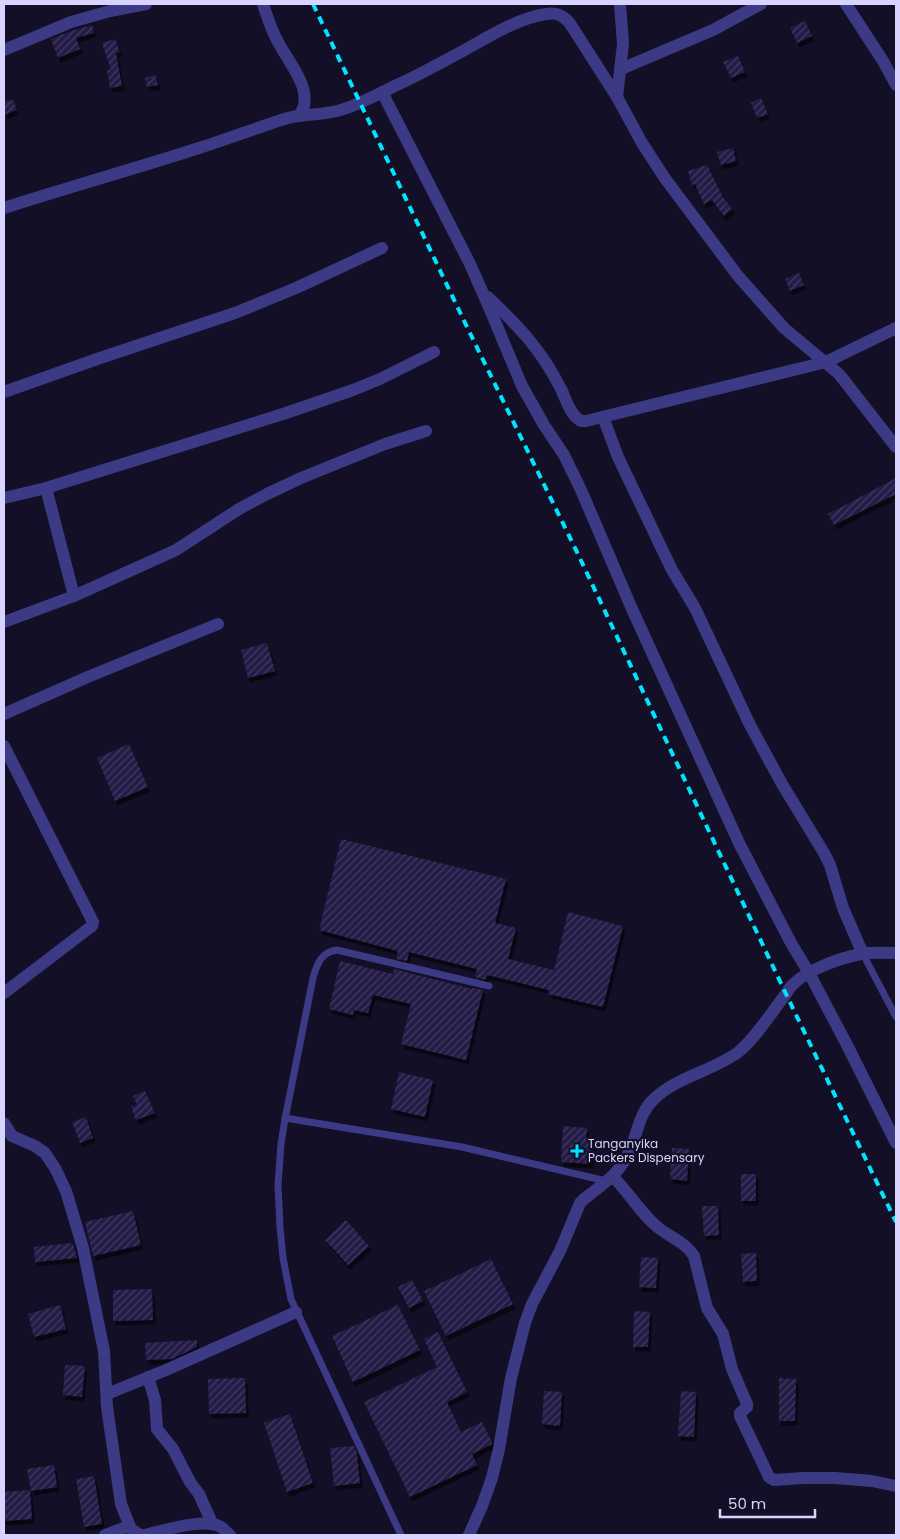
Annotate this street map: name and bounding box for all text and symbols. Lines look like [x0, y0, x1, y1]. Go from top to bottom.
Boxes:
place label: Tanganyika Packers Dispensary [588, 1135, 705, 1166]
marker: Tanganyika Packers Dispensary [570, 1144, 584, 1158]
scale bar [720, 1486, 815, 1518]
text: 50 m [728, 1493, 766, 1514]

